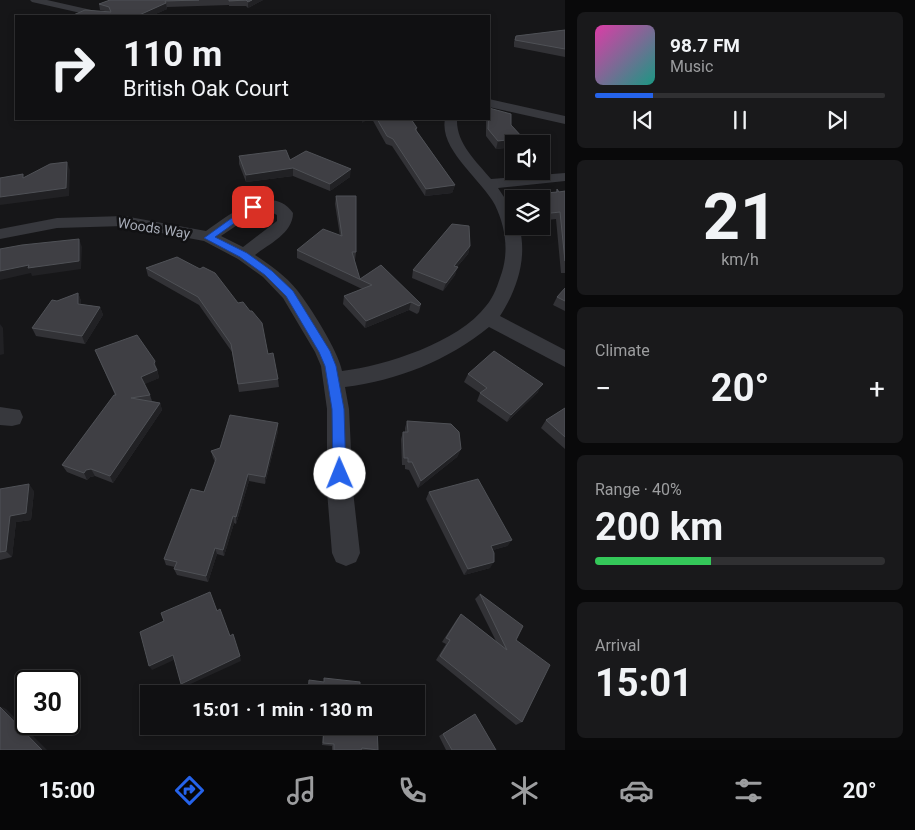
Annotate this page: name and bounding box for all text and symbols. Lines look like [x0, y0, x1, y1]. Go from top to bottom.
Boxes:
text: 110 m [123, 34, 222, 75]
text: 98.7 FM [670, 34, 740, 57]
icon: right [40, 35, 105, 100]
text: Music [670, 57, 713, 76]
text: British Oak Court [123, 76, 289, 101]
icon: previous [629, 106, 657, 134]
icon: pause [726, 106, 754, 134]
icon: next [823, 106, 851, 134]
map controls [505, 135, 550, 235]
button: sound [505, 135, 550, 180]
text: 21 [703, 179, 777, 255]
pin [232, 186, 274, 228]
button: layers [505, 190, 550, 235]
icon: arrive [239, 193, 267, 221]
street label: Woods Way [117, 214, 192, 242]
text: km/h [721, 250, 759, 269]
text: Climate [595, 341, 650, 360]
text: 20° [711, 366, 769, 410]
text: − [595, 372, 611, 405]
text: + [869, 372, 885, 405]
position arrow [313, 447, 365, 499]
text: Range · 40% [595, 480, 682, 499]
text: 200 km [595, 505, 723, 549]
text: Arrival [595, 636, 640, 655]
text: 15:01 [595, 661, 693, 705]
speed limit sign: 30 [15, 670, 80, 735]
text: 15:01 · 1 min · 130 m [192, 698, 373, 721]
icon: directions [172, 773, 207, 808]
icon: music [284, 773, 319, 808]
icon: phone [395, 773, 430, 808]
icon: climate [507, 773, 542, 808]
icon: car [619, 773, 654, 808]
icon: filters [731, 773, 766, 808]
text: 15:00 [38, 778, 95, 803]
text: 20° [843, 778, 876, 803]

